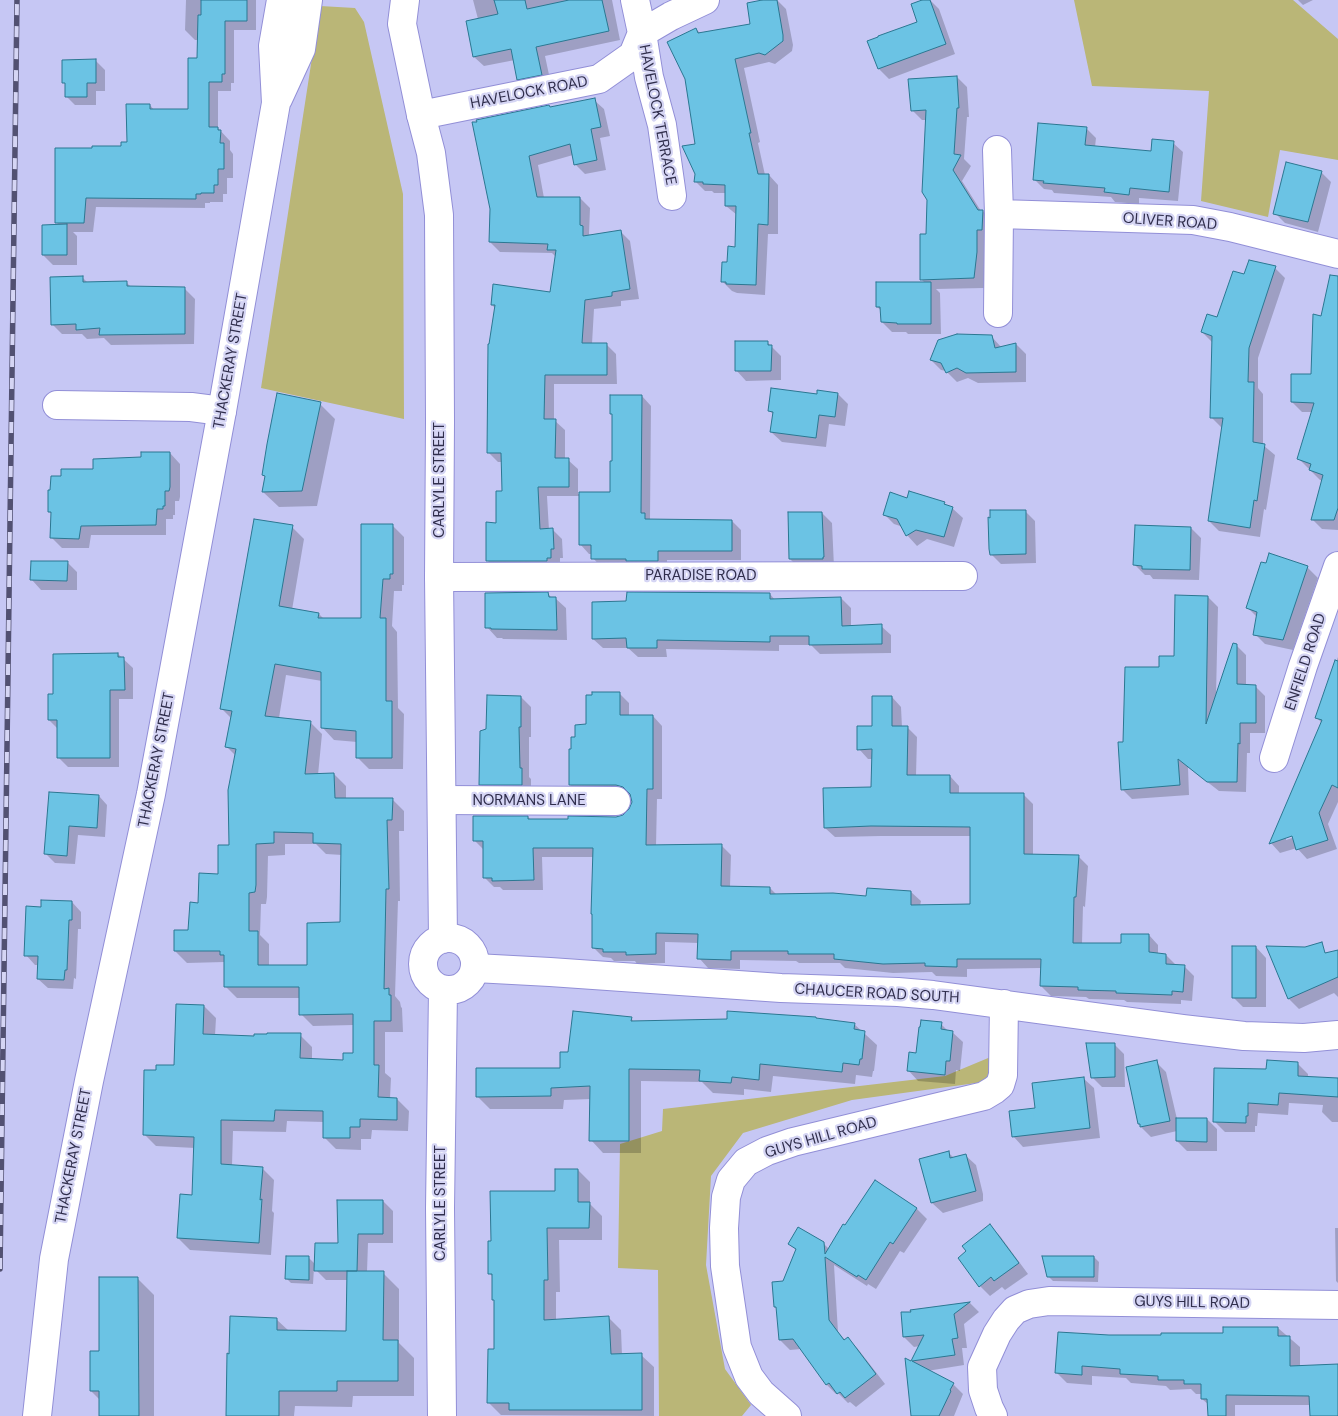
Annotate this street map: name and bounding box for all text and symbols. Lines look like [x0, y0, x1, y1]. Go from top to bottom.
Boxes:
street label: HAVELOCK TERRACE [635, 43, 679, 187]
street label: HAVELOCK ROAD [469, 73, 589, 113]
street label: OLIVER ROAD [1122, 210, 1218, 234]
street label: THACKERAY STREET [210, 292, 252, 430]
street label: CARLYLE STREET [431, 422, 449, 538]
street label: PARADISE ROAD [645, 567, 757, 585]
street label: ENFIELD ROAD [1282, 611, 1330, 713]
street label: THACKERAY STREET [135, 691, 179, 829]
street label: NORMANS LANE [472, 792, 586, 810]
street label: CHAUCER ROAD SOUTH [794, 981, 960, 1007]
street label: THACKERAY STREET [52, 1087, 96, 1225]
street label: GUYS HILL ROAD [763, 1113, 879, 1163]
street label: CARLYLE STREET [432, 1145, 450, 1261]
street label: GUYS HILL ROAD [1134, 1293, 1250, 1313]

